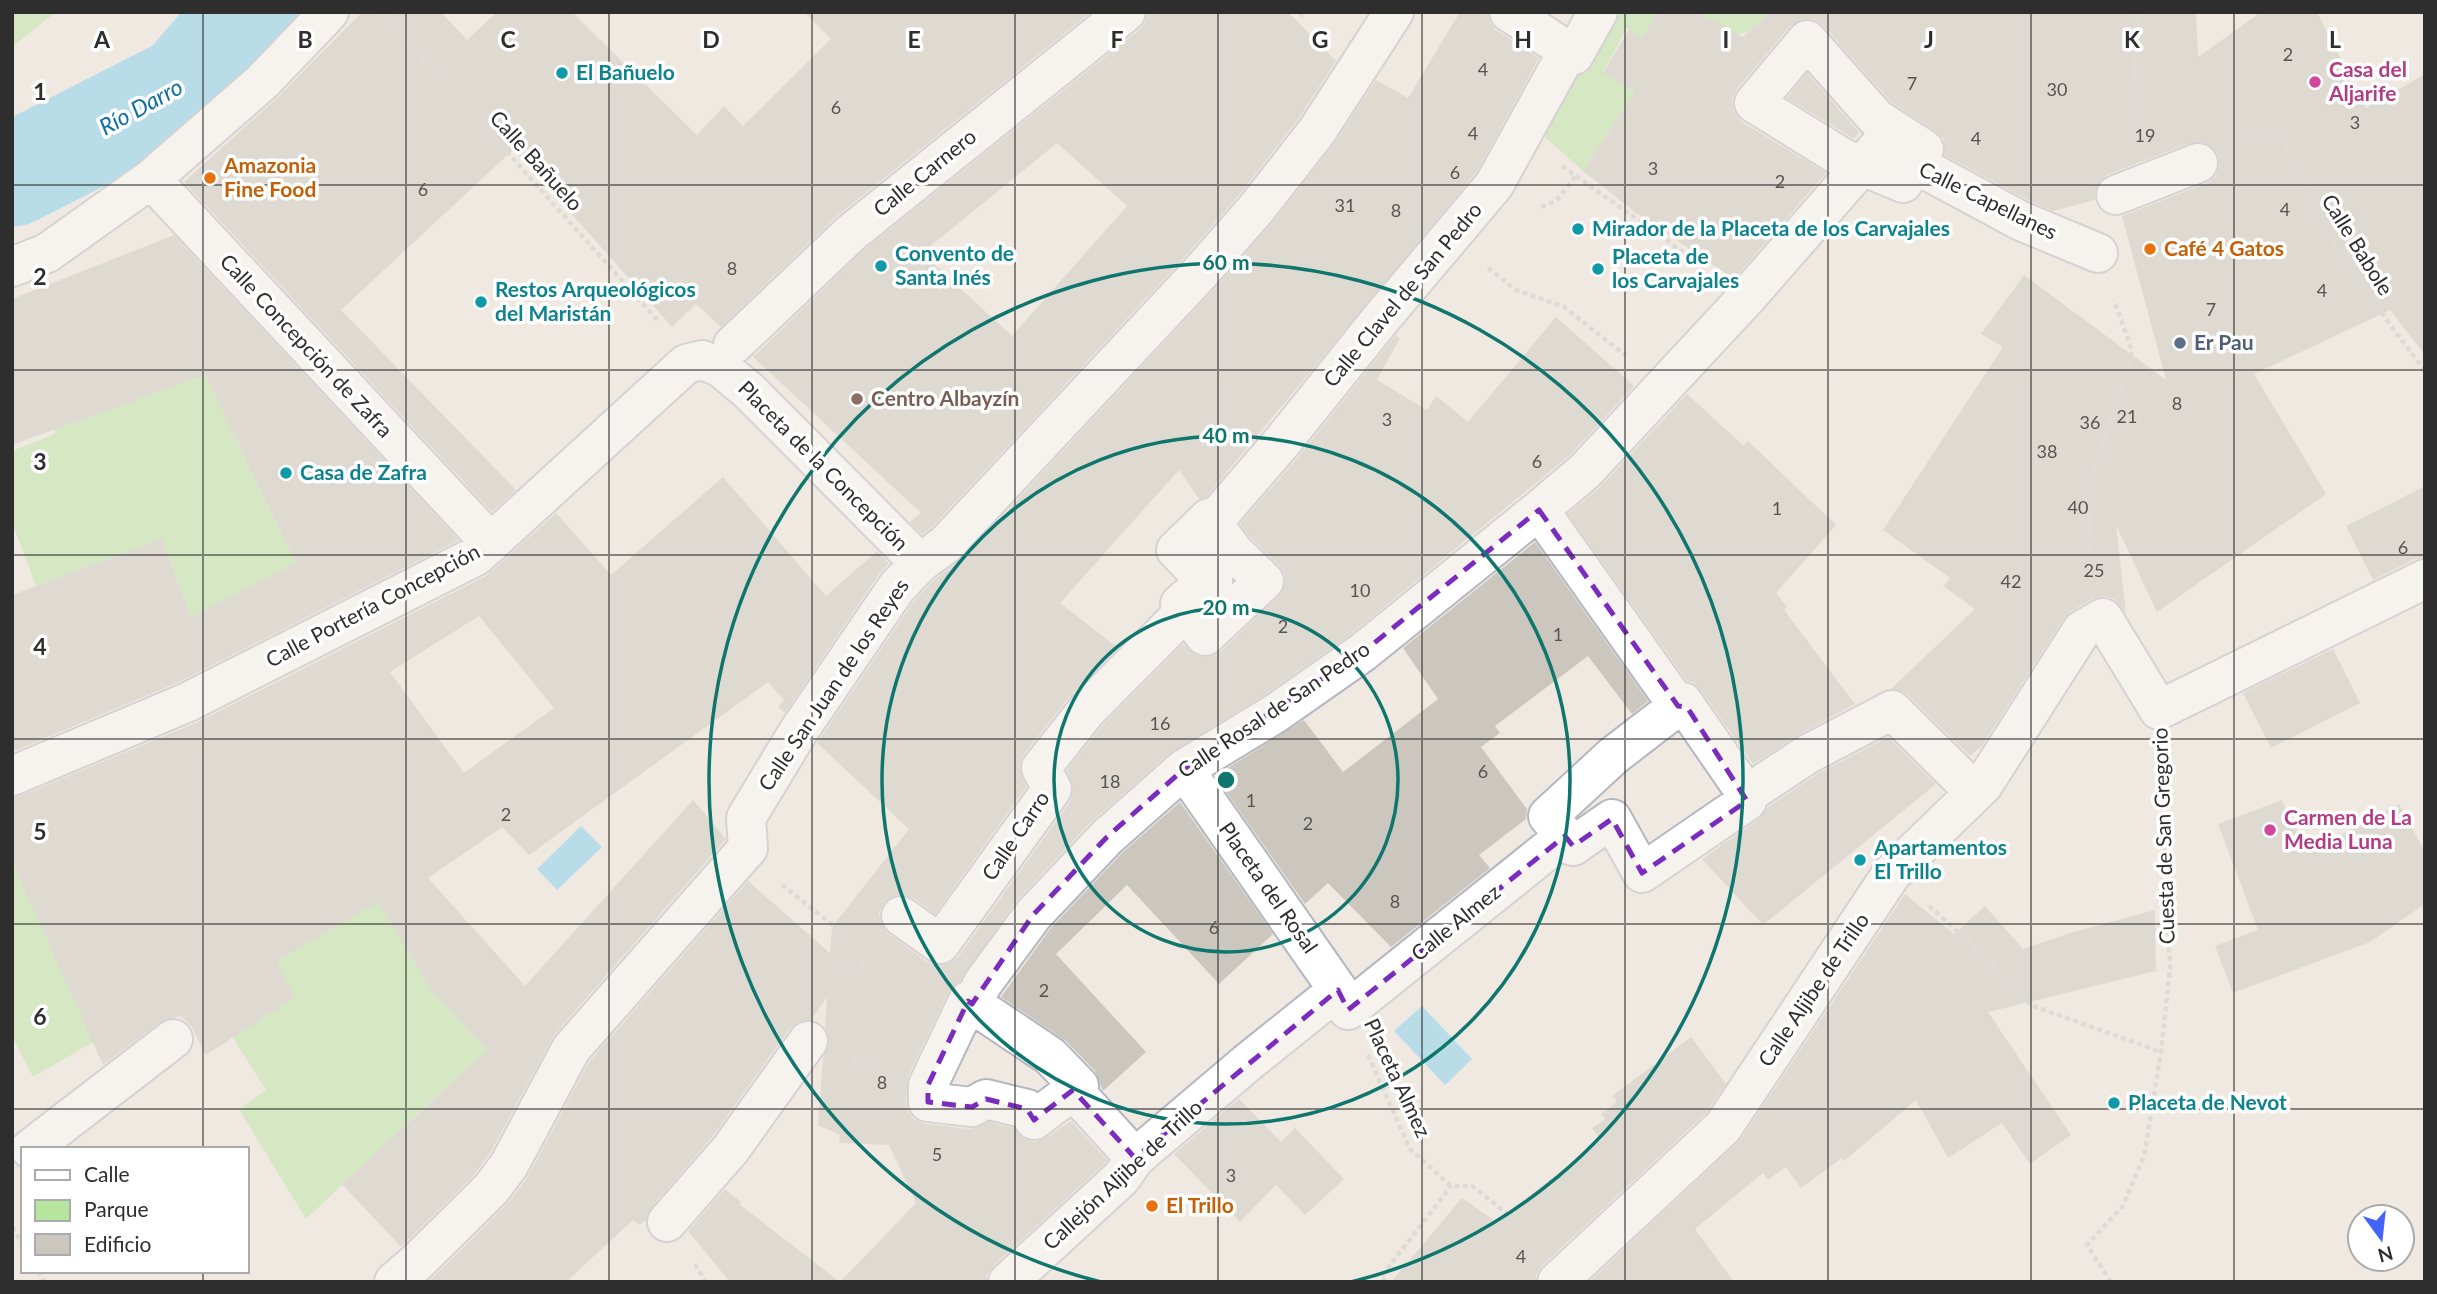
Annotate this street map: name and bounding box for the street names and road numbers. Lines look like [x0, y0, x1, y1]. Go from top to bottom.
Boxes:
street label: Calle Bañuelo [486, 105, 589, 215]
street label: Calle Carnero [868, 123, 981, 221]
street label: Calle Capellanes [1916, 155, 2062, 244]
street label: Calle Babole [2317, 189, 2399, 299]
street label: Calle Clavel de San Pedro [1317, 197, 1486, 391]
street label: Calle Concepción de Zafra [216, 248, 399, 442]
street label: Placeta de la Concepción [734, 375, 914, 555]
street label: Calle Portería Concepción [261, 538, 483, 672]
street label: Calle San Juan de los Reyes [752, 573, 913, 795]
street label: Calle Rosal de San Pedro [1172, 635, 1374, 782]
street label: Cuesta de San Gregorio [2146, 727, 2179, 945]
street label: Calle Carro [976, 786, 1054, 884]
street label: Placeta del Rosal [1215, 817, 1324, 957]
street label: Calle Almez [1406, 878, 1505, 965]
street label: Calle Aljibe de Trillo [1752, 908, 1873, 1071]
street label: Placeta Almez [1360, 1014, 1437, 1141]
street label: Callejón Aljibe de Trillo [1037, 1094, 1207, 1254]

